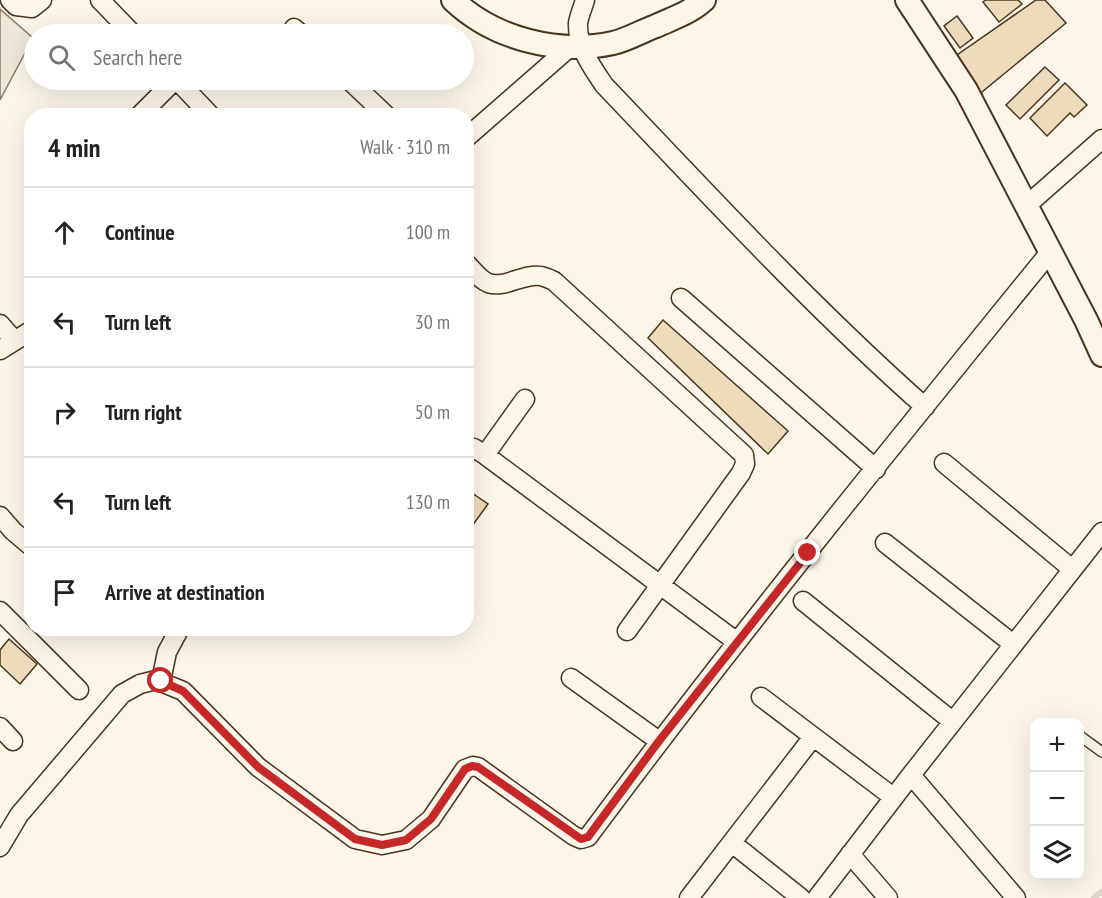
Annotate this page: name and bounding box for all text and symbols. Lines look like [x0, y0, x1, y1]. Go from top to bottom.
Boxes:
search box [24, 24, 474, 90]
icon: search [45, 41, 78, 74]
text: Search here [93, 43, 182, 71]
text: 4 min [48, 131, 101, 164]
text: Walk · 310 m [360, 134, 450, 160]
icon: ahead [48, 216, 81, 249]
text: Continue [105, 218, 175, 246]
text: 100 m [406, 219, 450, 245]
icon: left [48, 306, 81, 339]
text: Turn left [105, 308, 171, 336]
text: 30 m [415, 309, 450, 335]
icon: right [48, 396, 81, 429]
text: Turn right [105, 398, 182, 426]
text: 50 m [415, 399, 450, 425]
icon: left [48, 486, 81, 519]
text: Turn left [105, 488, 171, 516]
text: 130 m [406, 489, 450, 515]
route end [794, 539, 820, 565]
icon: arrive [48, 576, 81, 609]
text: Arrive at destination [105, 578, 265, 606]
route start [147, 667, 173, 693]
map controls [1030, 718, 1084, 880]
button: + [1030, 718, 1084, 772]
button: − [1030, 772, 1084, 826]
button: layers [1030, 826, 1084, 880]

